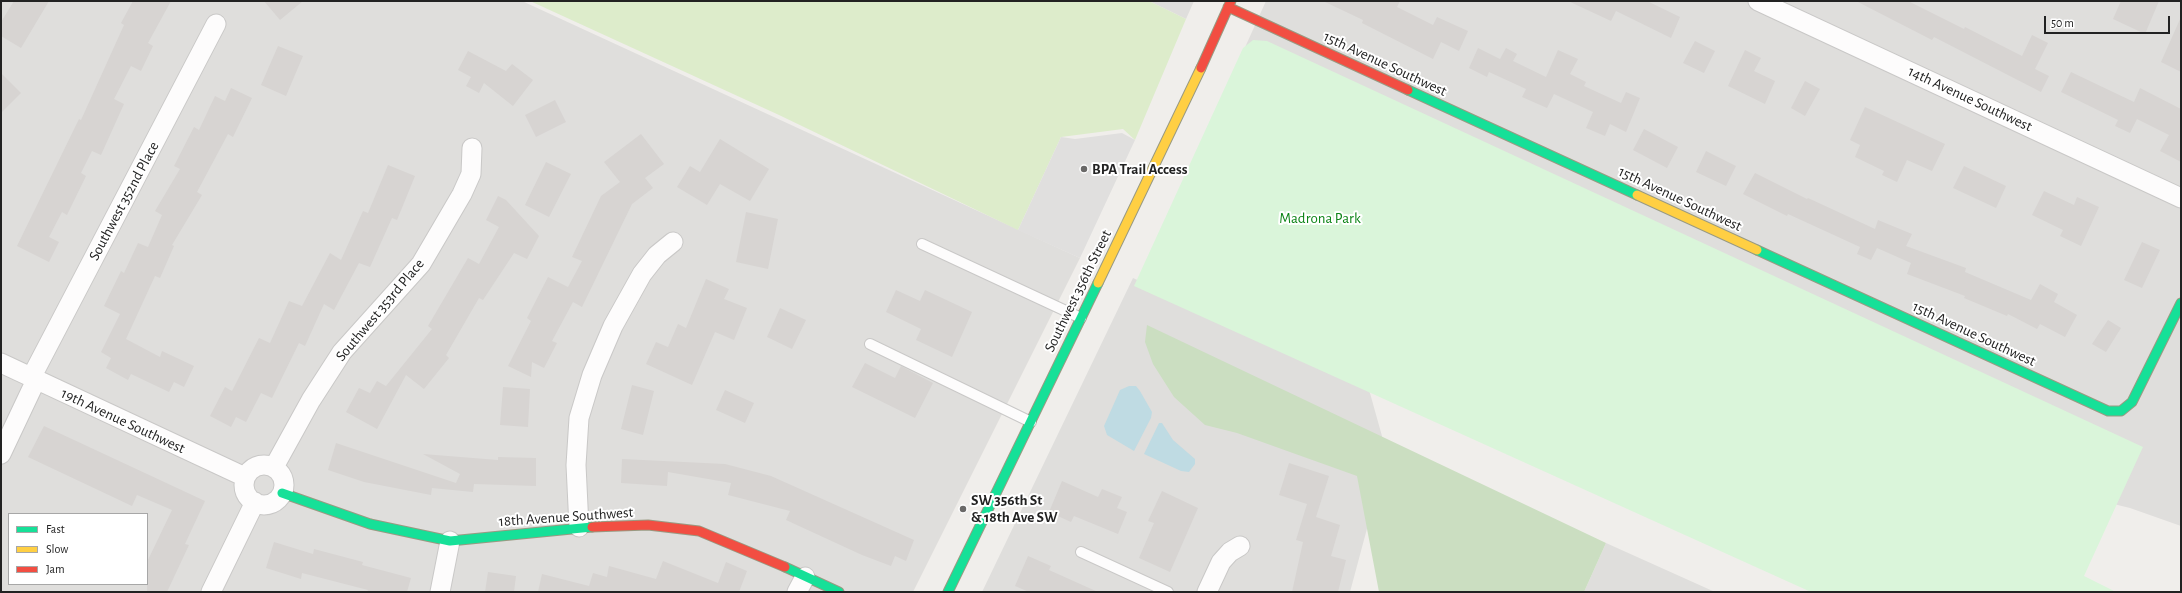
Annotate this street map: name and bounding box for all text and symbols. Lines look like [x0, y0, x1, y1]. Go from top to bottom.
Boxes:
scale bar [2046, 8, 2172, 34]
text: 50 m [2051, 17, 2074, 29]
street label: 15th Avenue Southwest [1321, 28, 1449, 100]
street label: 14th Avenue Southwest [1905, 62, 2035, 136]
street label: Southwest 352nd Place [85, 138, 163, 264]
place label: BPA Trail Access [1092, 160, 1187, 178]
street label: 15th Avenue Southwest [1616, 163, 1744, 235]
marker: BPA Trail Access [1079, 164, 1089, 174]
park label: Madrona Park [1279, 209, 1361, 227]
street label: Southwest 356th Street [1041, 227, 1115, 355]
street label: Southwest 353rd Place [332, 255, 428, 365]
street label: 15th Avenue Southwest [1910, 298, 2038, 370]
street label: 19th Avenue Southwest [58, 384, 188, 458]
place label: SW 356th St & 18th Ave SW [971, 491, 1058, 526]
street label: 18th Avenue Southwest [498, 503, 634, 531]
marker: SW 356th St & 18th Ave SW [958, 504, 968, 514]
legend [8, 513, 148, 585]
text: Fast [46, 523, 65, 535]
text: Slow [46, 543, 68, 555]
text: Jam [46, 563, 65, 575]

